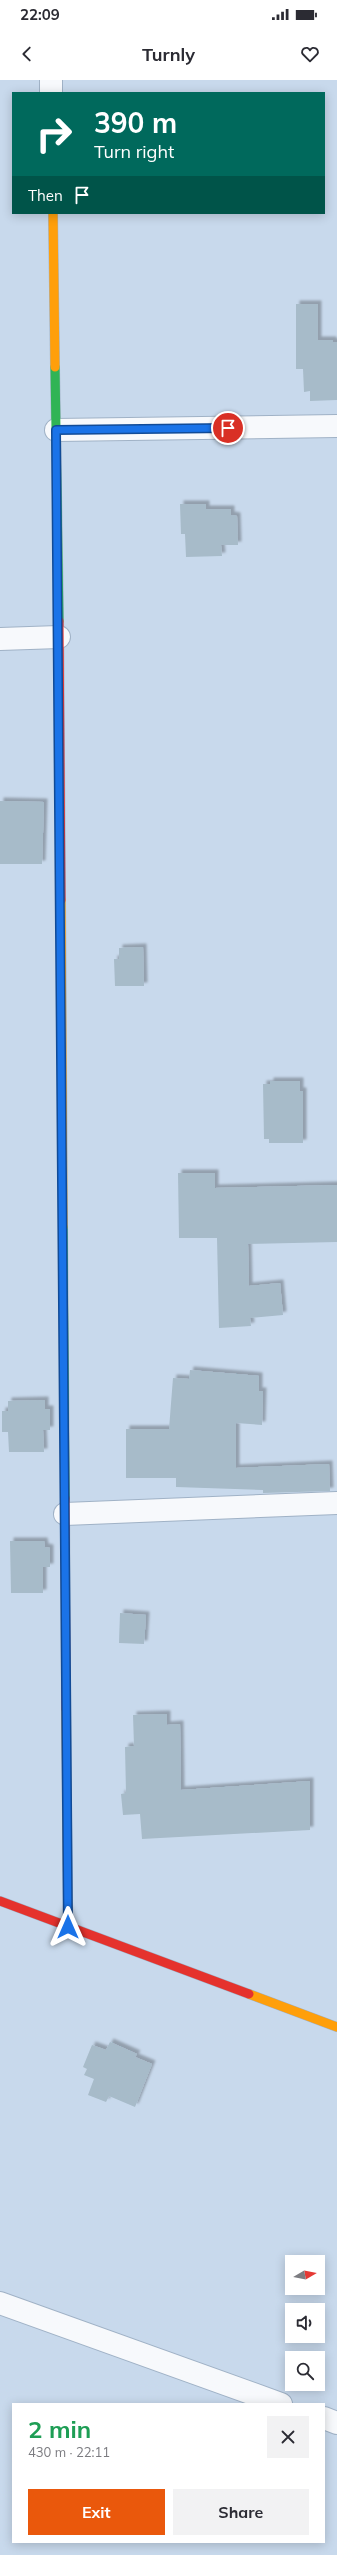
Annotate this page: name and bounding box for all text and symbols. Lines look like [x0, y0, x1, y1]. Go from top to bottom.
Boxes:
text: 22:09 [20, 5, 60, 24]
icon: back [16, 43, 38, 65]
text: Turnly [142, 43, 195, 66]
icon: heart [299, 43, 321, 65]
text: 390 m [94, 105, 177, 140]
icon: right [28, 108, 80, 160]
text: Turn right [94, 140, 174, 163]
icon: arrive [71, 184, 93, 206]
text: Then [28, 186, 63, 205]
pin [211, 411, 245, 445]
icon: arrive [217, 417, 239, 439]
position arrow [47, 1906, 89, 1948]
north arrow [285, 2255, 325, 2295]
map controls [285, 2255, 325, 2391]
button: sound [285, 2303, 325, 2343]
button: search [285, 2351, 325, 2391]
text: 2 min [28, 2414, 91, 2444]
button: close [267, 2416, 309, 2458]
text: 430 m · 22:11 [28, 2444, 110, 2460]
button: Exit [28, 2489, 165, 2535]
button: Share [173, 2489, 309, 2535]

